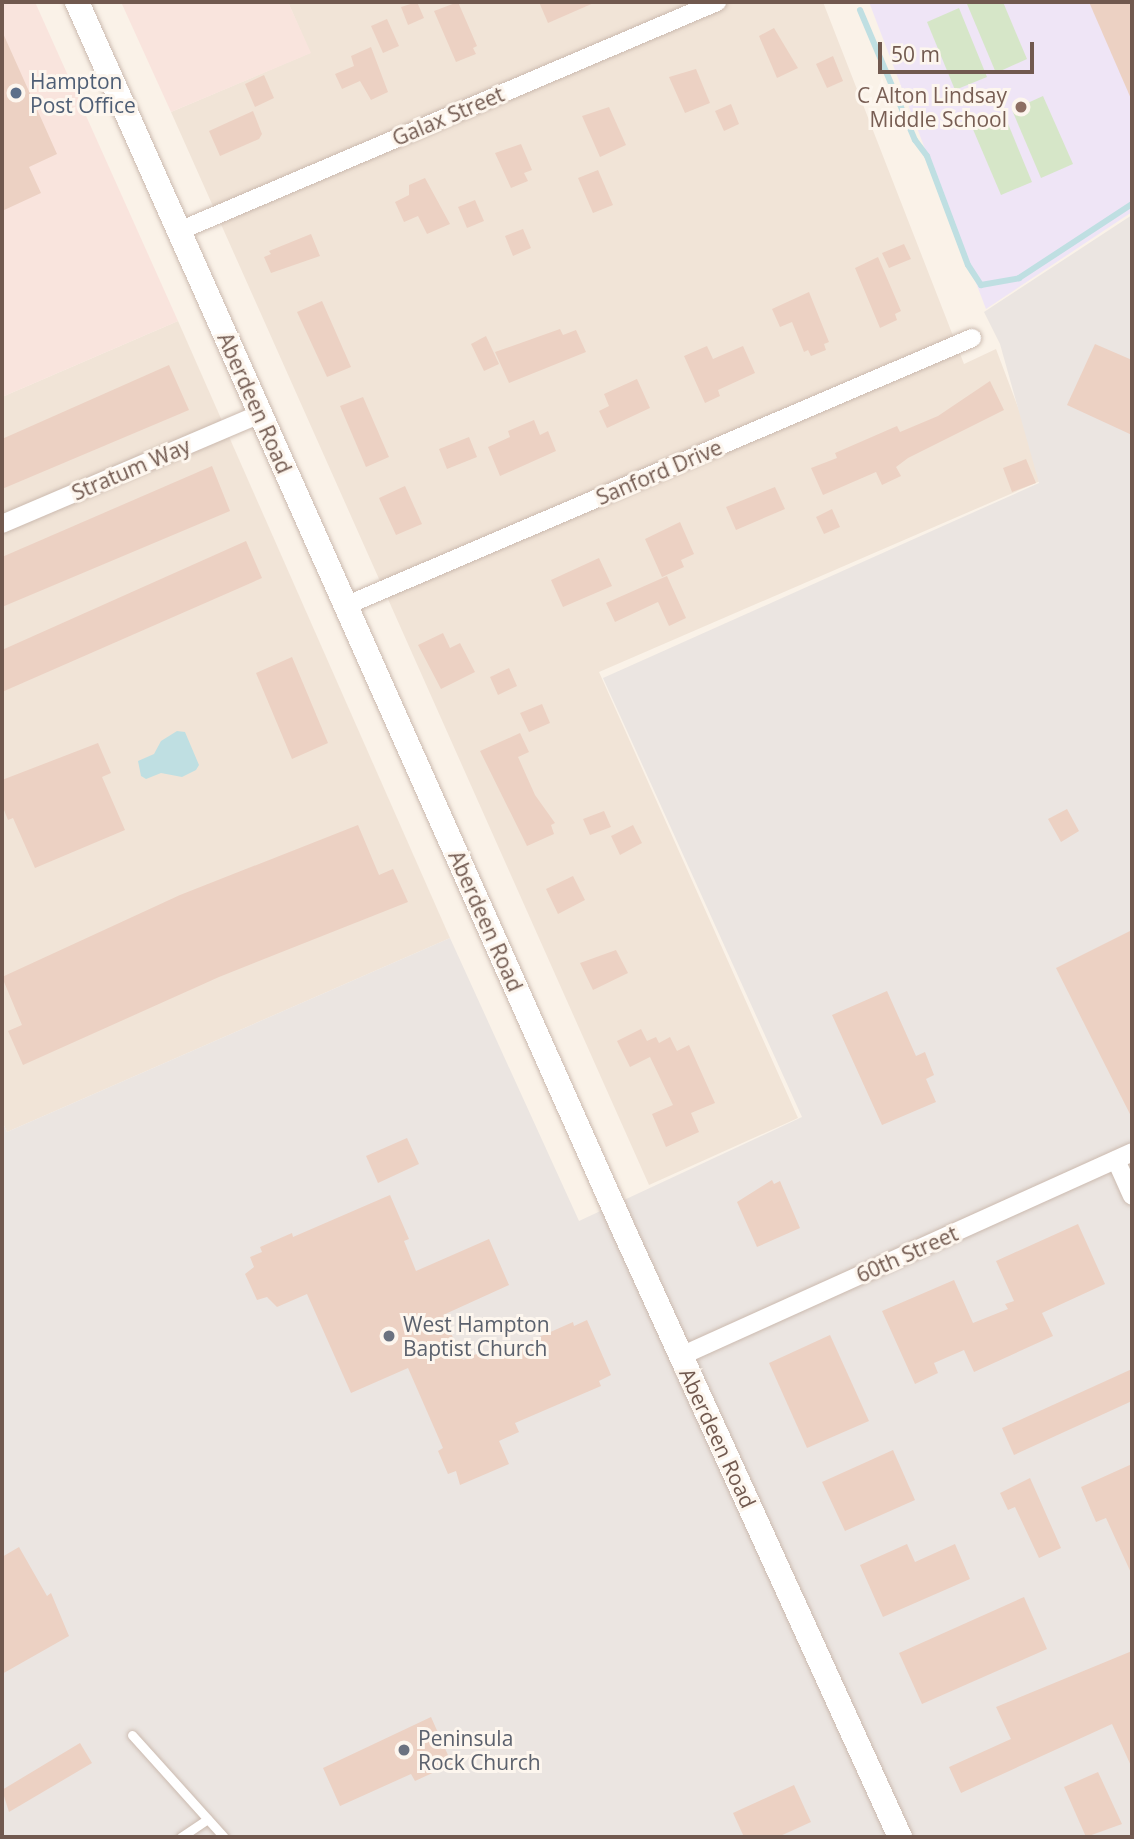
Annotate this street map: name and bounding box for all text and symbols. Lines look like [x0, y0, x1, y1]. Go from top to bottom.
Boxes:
scale bar [882, 28, 1038, 72]
text: 50 m [891, 40, 940, 68]
place label: Hampton Post Office [30, 68, 136, 118]
street label: Galax Street [388, 81, 508, 151]
place label: C Alton Lindsay Middle School [857, 82, 1007, 132]
marker: Hampton Post Office [8, 85, 24, 101]
marker: C Alton Lindsay Middle School [1013, 99, 1029, 115]
street label: Aberdeen Road [213, 329, 297, 477]
street label: Stratum Way [68, 433, 194, 505]
street label: Sanford Drive [592, 434, 726, 510]
street label: Aberdeen Road [444, 847, 528, 995]
street label: 60th Street [852, 1220, 962, 1288]
place label: West Hampton Baptist Church [403, 1311, 550, 1361]
marker: West Hampton Baptist Church [381, 1328, 397, 1344]
street label: Aberdeen Road [675, 1364, 761, 1512]
place label: Peninsula Rock Church [418, 1725, 541, 1775]
marker: Peninsula Rock Church [396, 1742, 412, 1758]

